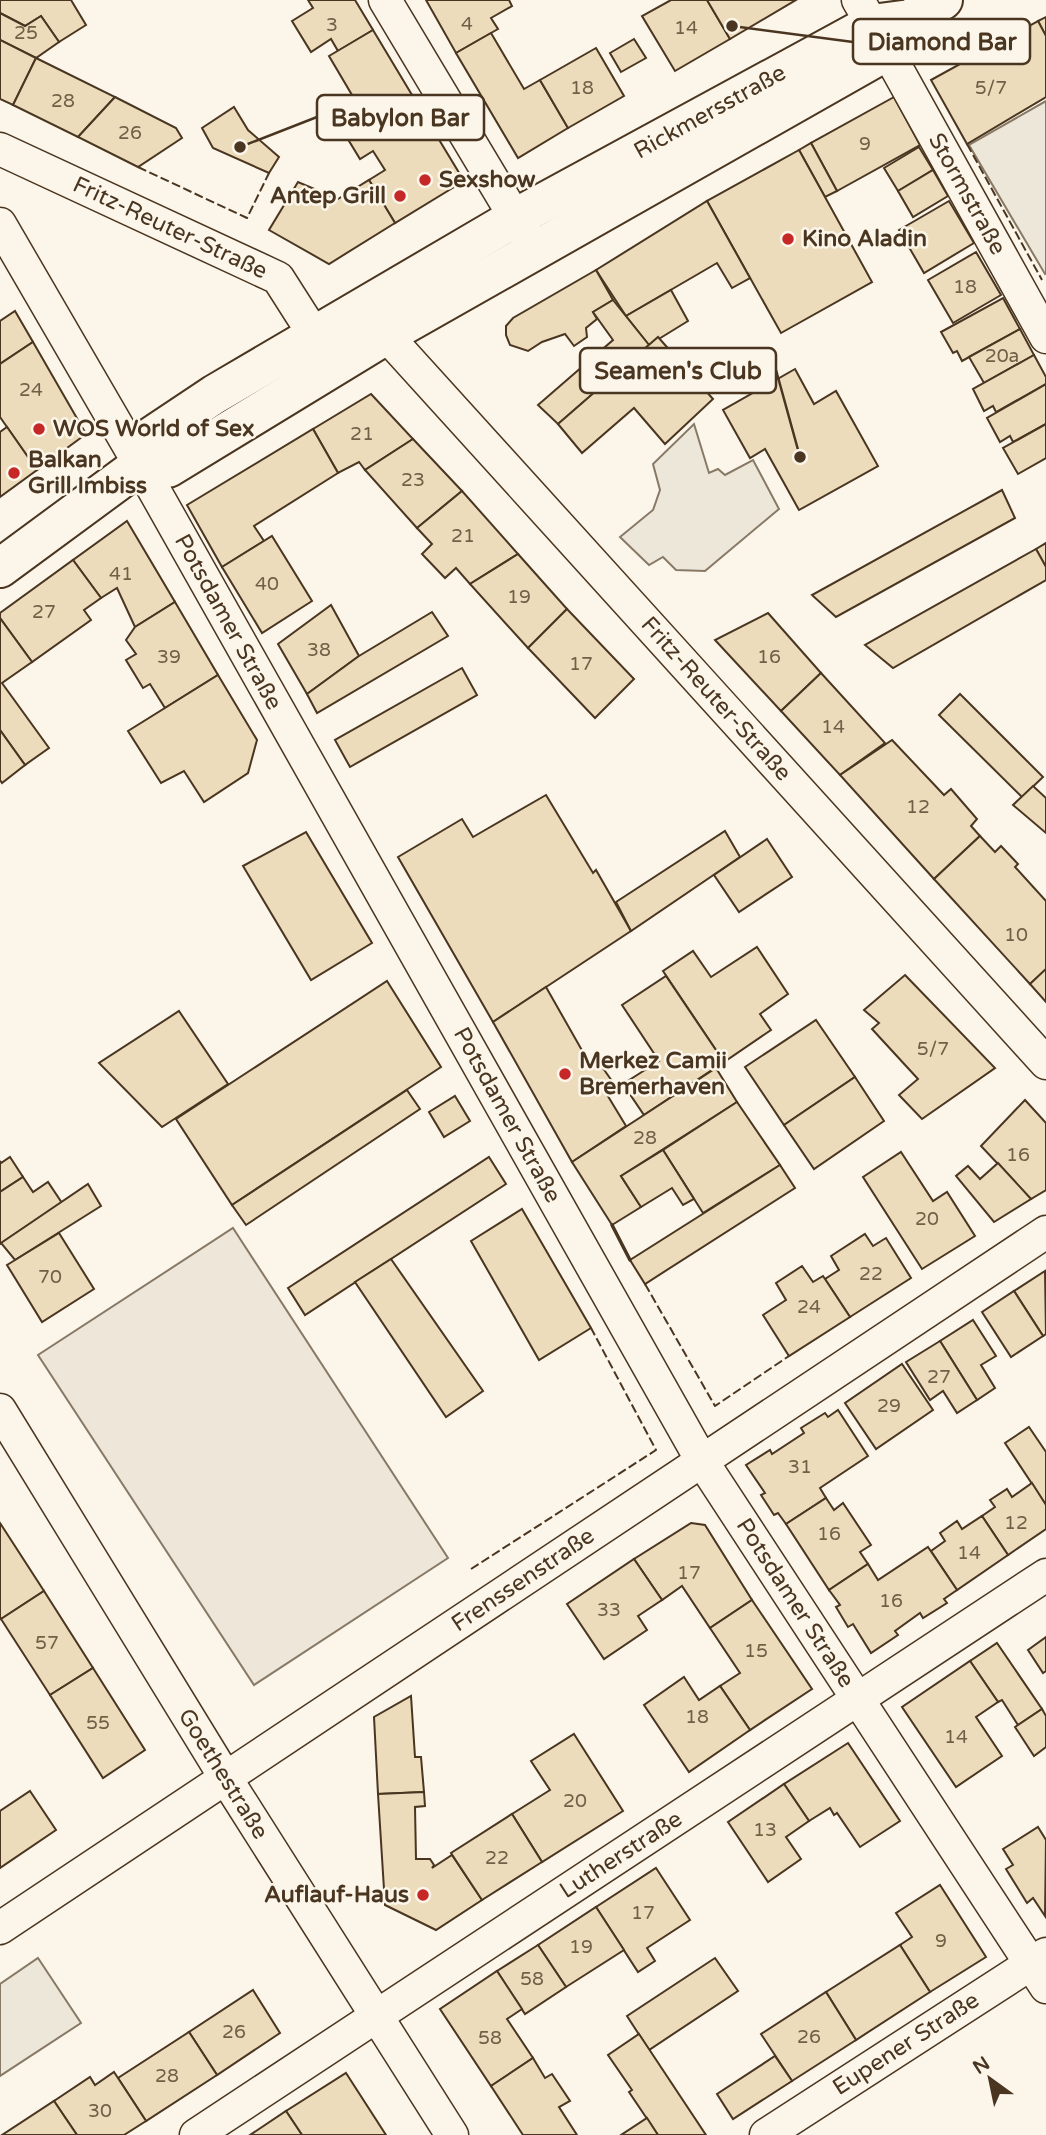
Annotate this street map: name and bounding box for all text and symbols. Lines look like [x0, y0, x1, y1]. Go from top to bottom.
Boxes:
house number: 4 [461, 13, 473, 35]
house number: 3 [326, 14, 338, 36]
house number: 14 [674, 17, 698, 39]
callout: Diamond Bar [853, 19, 1030, 64]
house number: 25 [14, 22, 38, 44]
text: Diamond Bar [867, 28, 1017, 57]
street label: Rickmersstraße [629, 59, 791, 165]
house number: 18 [570, 77, 594, 99]
house number: 5/7 [975, 77, 1007, 99]
house number: 28 [51, 90, 75, 112]
callout: Babylon Bar [317, 95, 484, 140]
text: Babylon Bar [331, 104, 470, 133]
house number: 26 [118, 122, 142, 144]
street label: Stormstraße [922, 128, 1012, 260]
house number: 9 [859, 133, 871, 155]
place label: Sexshow [439, 166, 536, 194]
street label: Fritz-Reuter-Straße [68, 171, 272, 285]
marker: Sexshow [417, 172, 433, 188]
place label: Antep Grill [270, 182, 386, 210]
marker: Antep Grill [392, 188, 408, 204]
place label: Kino Aladin [802, 225, 927, 253]
marker: Kino Aladin [780, 231, 796, 247]
house number: 18 [953, 276, 977, 298]
house number: 20a [985, 345, 1019, 367]
callout: Seamen's Club [580, 348, 776, 393]
text: Seamen's Club [594, 357, 762, 386]
house number: 24 [19, 379, 43, 401]
place label: WOS World of Sex [53, 415, 254, 443]
marker: WOS World of Sex [31, 421, 47, 437]
house number: 21 [350, 423, 374, 445]
place label: Balkan Grill Imbiss [28, 446, 147, 500]
marker: Balkan Grill Imbiss [6, 465, 22, 481]
house number: 23 [401, 469, 425, 491]
house number: 21 [451, 525, 475, 547]
street label: Potsdamer Straße [168, 529, 288, 715]
house number: 41 [109, 563, 133, 585]
house number: 40 [255, 573, 279, 595]
house number: 19 [507, 586, 531, 608]
house number: 27 [32, 601, 56, 623]
street label: Fritz-Reuter-Straße [635, 611, 797, 787]
house number: 38 [307, 639, 331, 661]
house number: 39 [157, 646, 181, 668]
house number: 16 [757, 646, 781, 668]
house number: 17 [569, 653, 593, 675]
house number: 14 [821, 716, 845, 738]
house number: 12 [906, 796, 930, 818]
house number: 10 [1004, 924, 1028, 946]
street label: Potsdamer Straße [447, 1022, 567, 1208]
house number: 5/7 [917, 1038, 949, 1060]
place label: Merkez Camii Bremerhaven [579, 1047, 727, 1101]
marker: Merkez Camii Bremerhaven [557, 1066, 573, 1082]
house number: 28 [633, 1127, 657, 1149]
house number: 16 [1006, 1144, 1030, 1166]
house number: 20 [915, 1208, 939, 1230]
house number: 22 [859, 1263, 883, 1285]
house number: 70 [38, 1266, 62, 1288]
house number: 24 [797, 1296, 821, 1318]
house number: 27 [927, 1366, 951, 1388]
house number: 29 [877, 1395, 901, 1417]
house number: 31 [788, 1456, 812, 1478]
house number: 12 [1004, 1512, 1028, 1534]
street label: Potsdamer Straße [730, 1513, 860, 1693]
street label: Frenssenstraße [446, 1522, 600, 1638]
house number: 16 [817, 1523, 841, 1545]
house number: 14 [957, 1542, 981, 1564]
house number: 17 [677, 1562, 701, 1584]
house number: 16 [879, 1590, 903, 1612]
house number: 33 [597, 1599, 621, 1621]
house number: 57 [35, 1632, 59, 1654]
house number: 15 [744, 1640, 768, 1662]
street label: Goethestraße [172, 1704, 274, 1844]
house number: 18 [685, 1706, 709, 1728]
house number: 55 [86, 1712, 110, 1734]
house number: 14 [944, 1726, 968, 1748]
house number: 20 [563, 1790, 587, 1812]
street label: Lutherstraße [555, 1805, 687, 1905]
house number: 13 [753, 1819, 777, 1841]
house number: 22 [485, 1847, 509, 1869]
place label: Auflauf-Haus [264, 1881, 409, 1909]
marker: Auflauf-Haus [415, 1887, 431, 1903]
house number: 17 [631, 1902, 655, 1924]
house number: 9 [935, 1930, 947, 1952]
house number: 19 [569, 1936, 593, 1958]
house number: 58 [520, 1968, 544, 1990]
street label: Eupener Straße [828, 1986, 984, 2102]
house number: 26 [222, 2021, 246, 2043]
house number: 26 [797, 2026, 821, 2048]
house number: 58 [478, 2027, 502, 2049]
north arrow [955, 2044, 1025, 2114]
text: N [969, 2052, 994, 2079]
house number: 28 [155, 2065, 179, 2087]
house number: 30 [88, 2100, 112, 2122]

